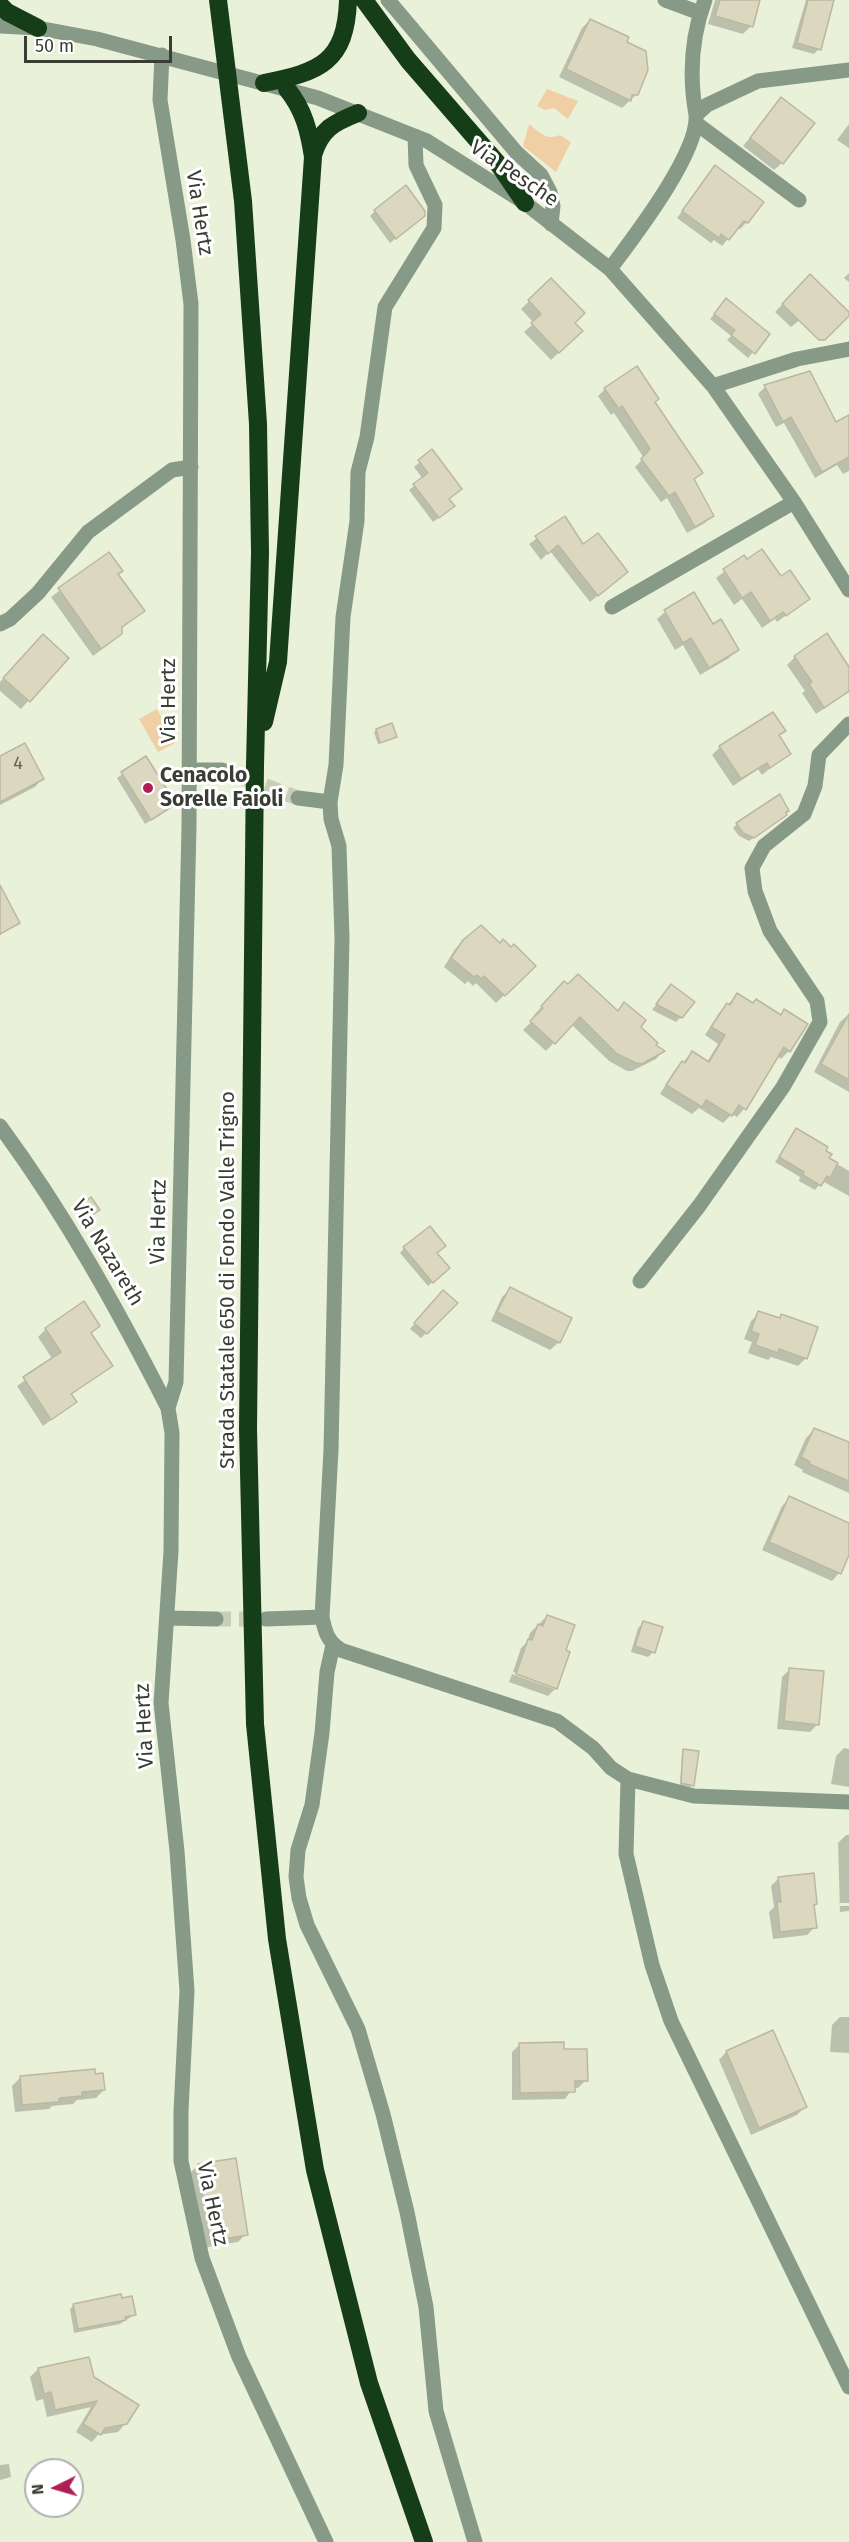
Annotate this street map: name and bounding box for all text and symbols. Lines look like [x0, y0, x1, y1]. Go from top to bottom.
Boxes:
scale bar [27, 24, 176, 62]
text: 50 m [35, 35, 74, 57]
street label: Via Pesche [465, 135, 563, 213]
street label: Via Hertz [180, 169, 218, 257]
street label: Via Hertz [156, 658, 182, 744]
house number: 4 [13, 753, 23, 775]
place label: Cenacolo Sorelle Faioli [160, 763, 283, 813]
marker: Cenacolo Sorelle Faioli [141, 781, 155, 795]
street label: Strada Statale 650 di Fondo Valle Trigno [215, 1091, 241, 1469]
street label: Via Hertz [146, 1179, 172, 1265]
street label: Via Nazareth [65, 1195, 149, 1311]
street label: Via Hertz [130, 1683, 160, 1769]
street label: Via Hertz [191, 2160, 233, 2248]
north arrow [24, 2458, 84, 2518]
text: N [28, 2483, 47, 2496]

